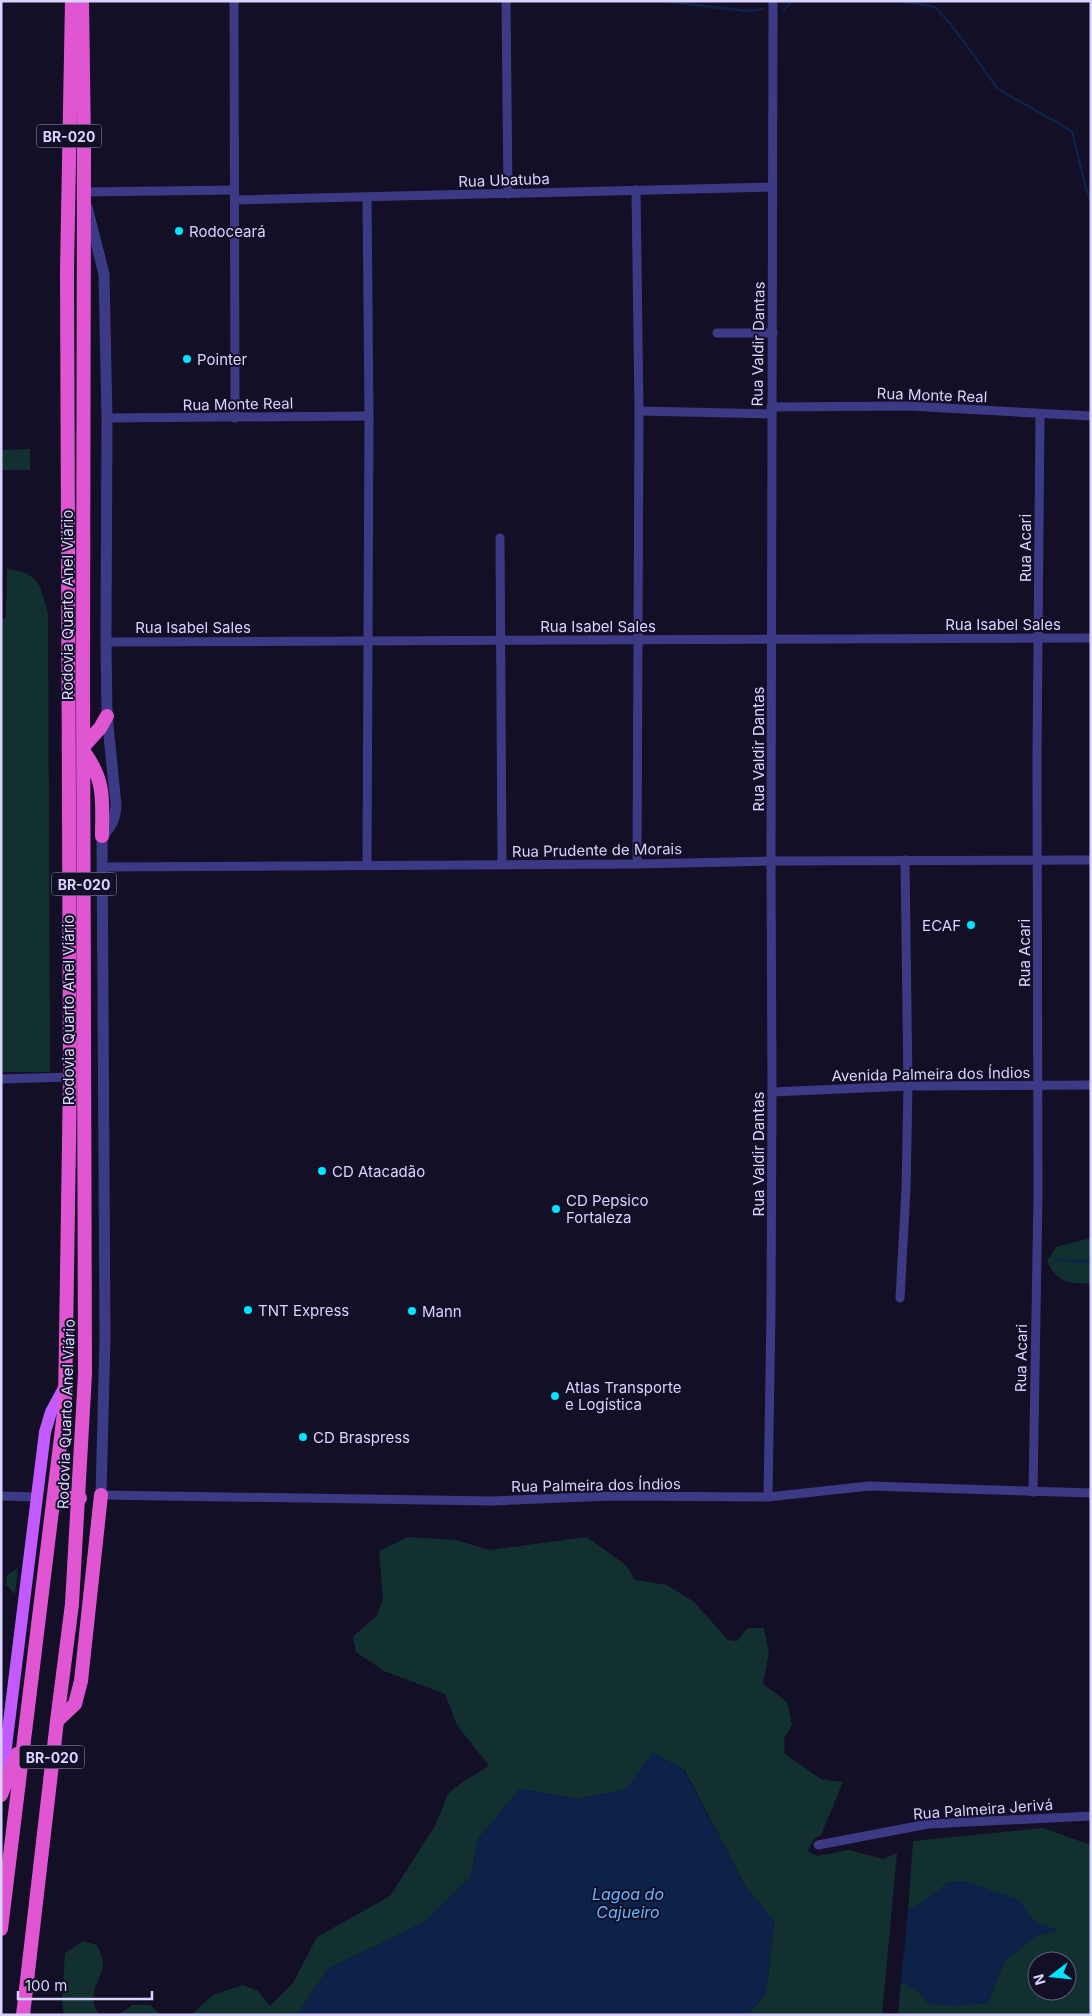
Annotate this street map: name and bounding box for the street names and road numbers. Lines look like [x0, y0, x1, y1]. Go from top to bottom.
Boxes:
road number: BR-020 [36, 124, 102, 148]
street label: Rua Ubatuba [458, 169, 550, 191]
street label: Rua Valdir Dantas [747, 281, 769, 407]
street label: Rua Monte Real [876, 384, 988, 406]
street label: Rua Monte Real [182, 394, 294, 414]
street label: Rodovia Quarto Anel Viário [58, 510, 77, 700]
street label: Rua Acari [1016, 514, 1035, 582]
street label: Rua Isabel Sales [945, 615, 1061, 634]
street label: Rua Isabel Sales [540, 617, 656, 636]
street label: Rua Isabel Sales [135, 618, 251, 637]
street label: Rua Valdir Dantas [749, 686, 768, 811]
street label: Rua Prudente de Morais [512, 839, 682, 861]
road number: BR-020 [52, 872, 116, 896]
street label: Rodovia Quarto Anel Viário [59, 915, 78, 1105]
street label: Rua Acari [1015, 919, 1034, 987]
street label: Avenida Palmeira dos Índios [831, 1063, 1031, 1085]
street label: Rua Valdir Dantas [749, 1091, 768, 1216]
street label: Rodovia Quarto Anel Viário [53, 1319, 79, 1509]
street label: Rua Acari [1011, 1324, 1031, 1392]
street label: Rua Palmeira dos Índios [511, 1474, 681, 1496]
road number: BR-020 [20, 1745, 84, 1768]
street label: Rua Palmeira Jerivá [912, 1795, 1054, 1823]

